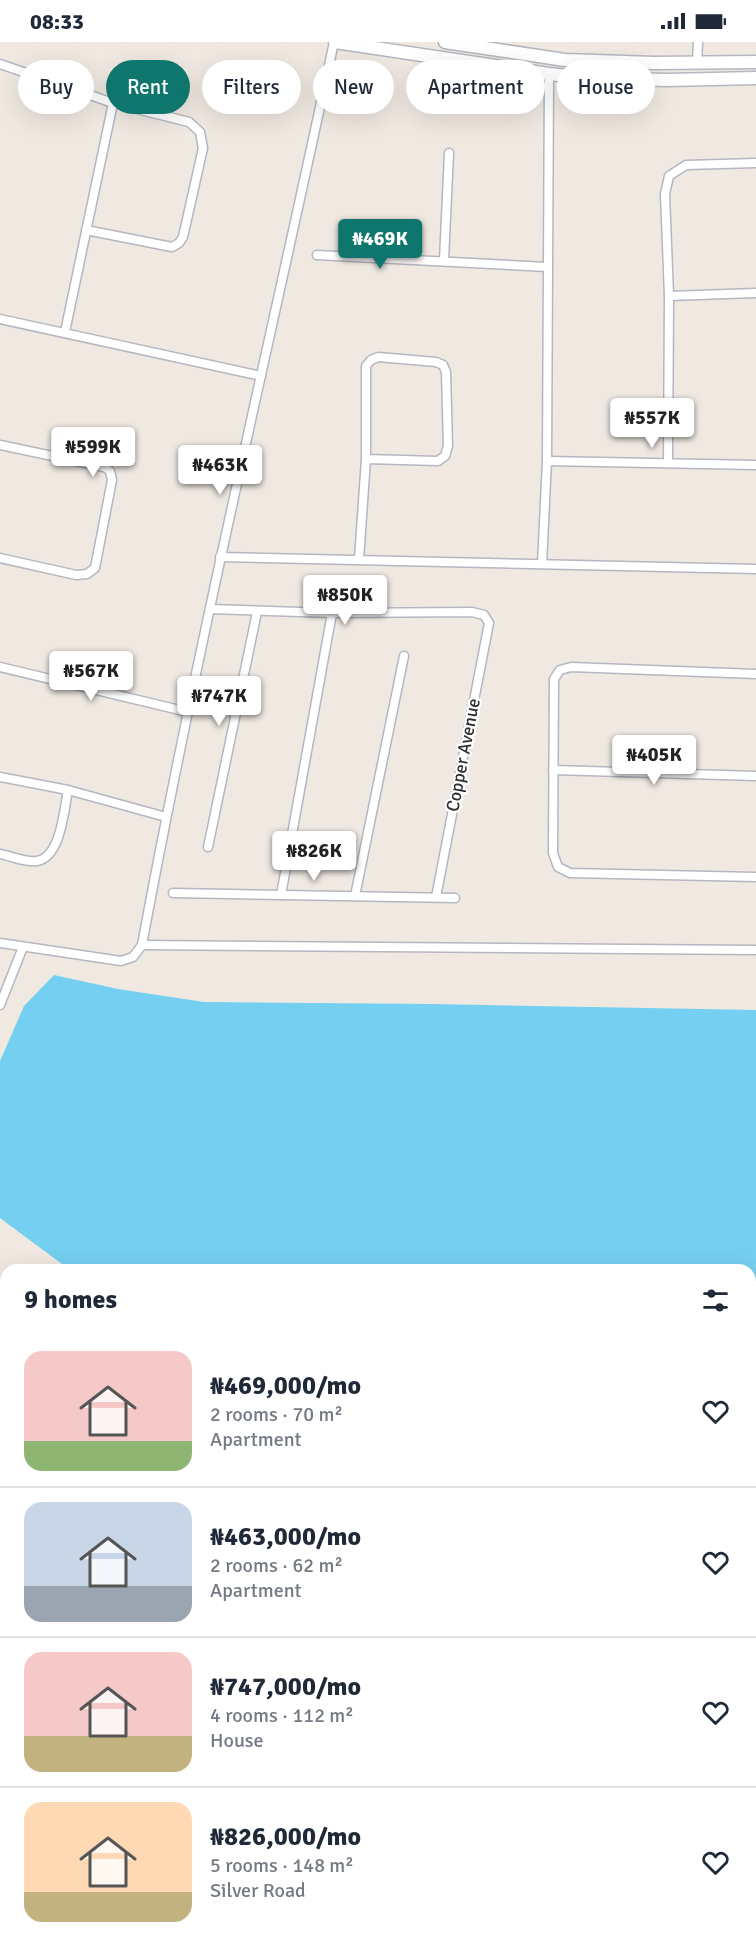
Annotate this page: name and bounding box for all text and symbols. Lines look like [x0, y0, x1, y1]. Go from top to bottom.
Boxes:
text: 08:33 [30, 8, 84, 35]
chip: Buy [18, 60, 94, 114]
chip: Rent [106, 60, 190, 114]
chip: Filters [202, 60, 301, 114]
chip: New [313, 60, 394, 114]
chip: Apartment [406, 60, 545, 114]
chip: House [557, 60, 655, 114]
pin: ₦469K [338, 219, 422, 270]
text: ₦469K [352, 226, 408, 251]
pin: ₦557K [610, 398, 694, 449]
text: ₦557K [624, 405, 680, 430]
pin: ₦599K [51, 427, 135, 478]
text: ₦599K [65, 434, 121, 459]
pin: ₦463K [178, 445, 262, 496]
text: ₦463K [192, 452, 248, 477]
pin: ₦850K [303, 575, 387, 626]
text: ₦850K [317, 582, 373, 607]
pin: ₦567K [49, 651, 133, 702]
text: ₦567K [63, 658, 119, 683]
pin: ₦747K [177, 676, 261, 727]
text: ₦747K [191, 683, 247, 708]
street label: Copper Avenue [441, 696, 485, 814]
pin: ₦405K [612, 735, 696, 786]
text: ₦405K [626, 742, 682, 767]
pin: ₦826K [272, 831, 356, 882]
text: ₦826K [286, 838, 342, 863]
text: 9 homes [24, 1284, 117, 1316]
icon: filters [699, 1284, 732, 1317]
text: ₦469,000/mo [210, 1370, 361, 1402]
icon: home [72, 1375, 144, 1447]
icon: heart [699, 1395, 732, 1428]
text: 2 rooms · 70 m² [210, 1402, 343, 1427]
text: Apartment [210, 1427, 302, 1452]
text: ₦463,000/mo [210, 1521, 361, 1553]
icon: home [72, 1526, 144, 1598]
icon: heart [699, 1546, 732, 1579]
text: 2 rooms · 62 m² [210, 1553, 343, 1578]
text: Apartment [210, 1578, 302, 1603]
text: ₦747,000/mo [210, 1671, 361, 1703]
icon: home [72, 1676, 144, 1748]
icon: heart [699, 1696, 732, 1729]
text: 4 rooms · 112 m² [210, 1703, 354, 1728]
text: House [210, 1728, 264, 1753]
text: ₦826,000/mo [210, 1821, 361, 1853]
icon: home [72, 1826, 144, 1898]
icon: heart [699, 1846, 732, 1879]
text: 5 rooms · 148 m² [210, 1853, 354, 1878]
text: Silver Road [210, 1878, 306, 1903]

